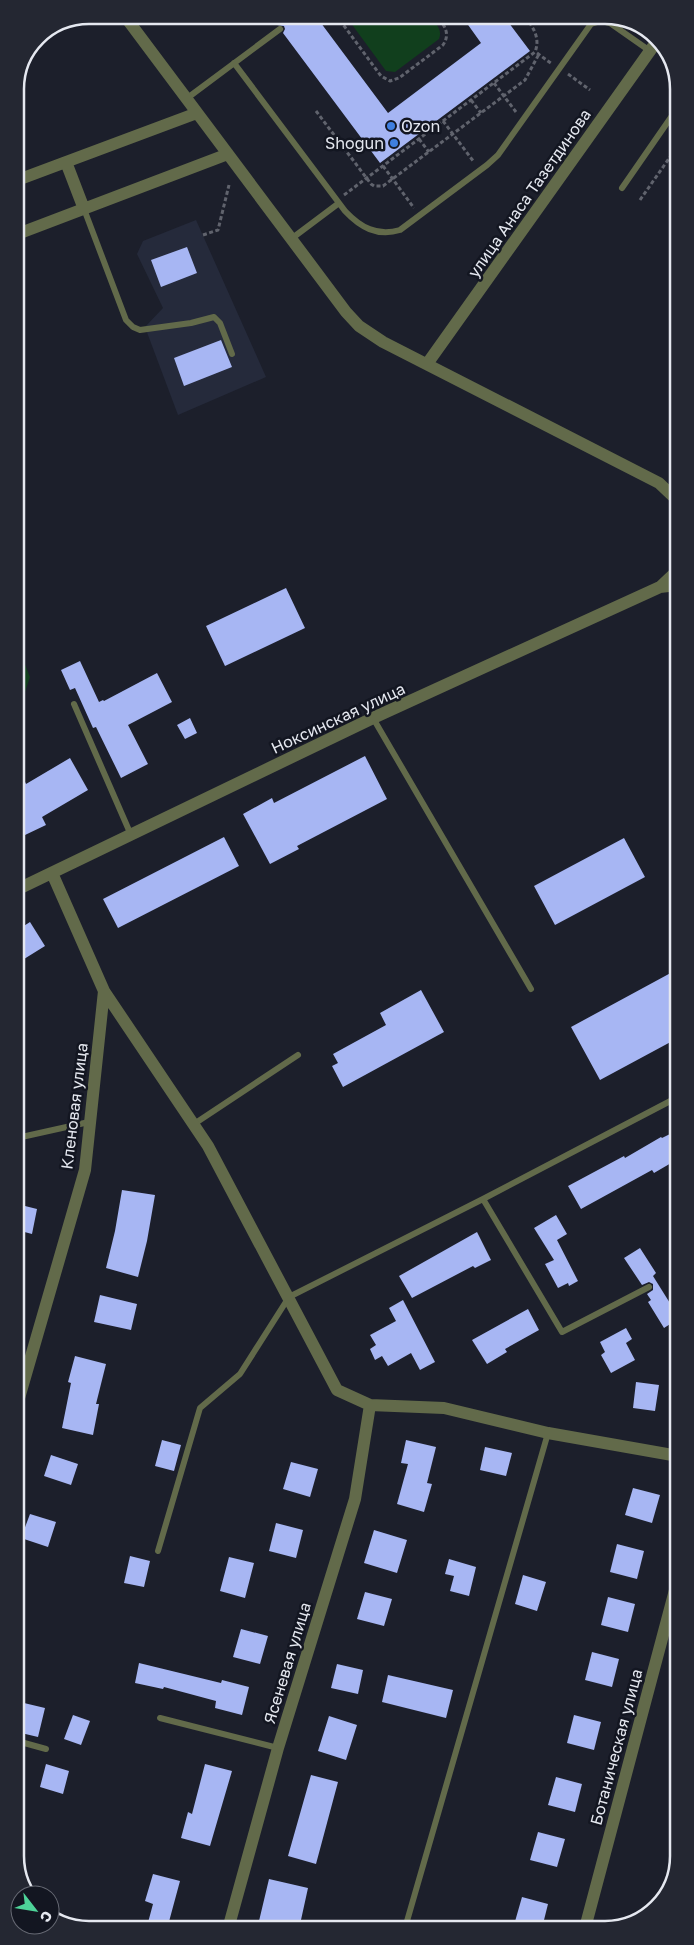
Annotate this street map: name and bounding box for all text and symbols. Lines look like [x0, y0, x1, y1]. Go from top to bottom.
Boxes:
street label: улица Анаса Тазетдинова [463, 105, 595, 281]
place label: Ozon [401, 116, 440, 136]
marker: Ozon [385, 120, 397, 132]
place label: Shogun [325, 133, 384, 153]
marker: Shogun [388, 137, 400, 149]
street label: Ноксинская улица [268, 678, 408, 758]
street label: Кленовая улица [56, 1041, 92, 1171]
street label: Ясеневая улица [259, 1600, 315, 1726]
street label: Ботаническая улица [585, 1667, 647, 1827]
north arrow [10, 1885, 60, 1935]
text: С [37, 1908, 56, 1926]

